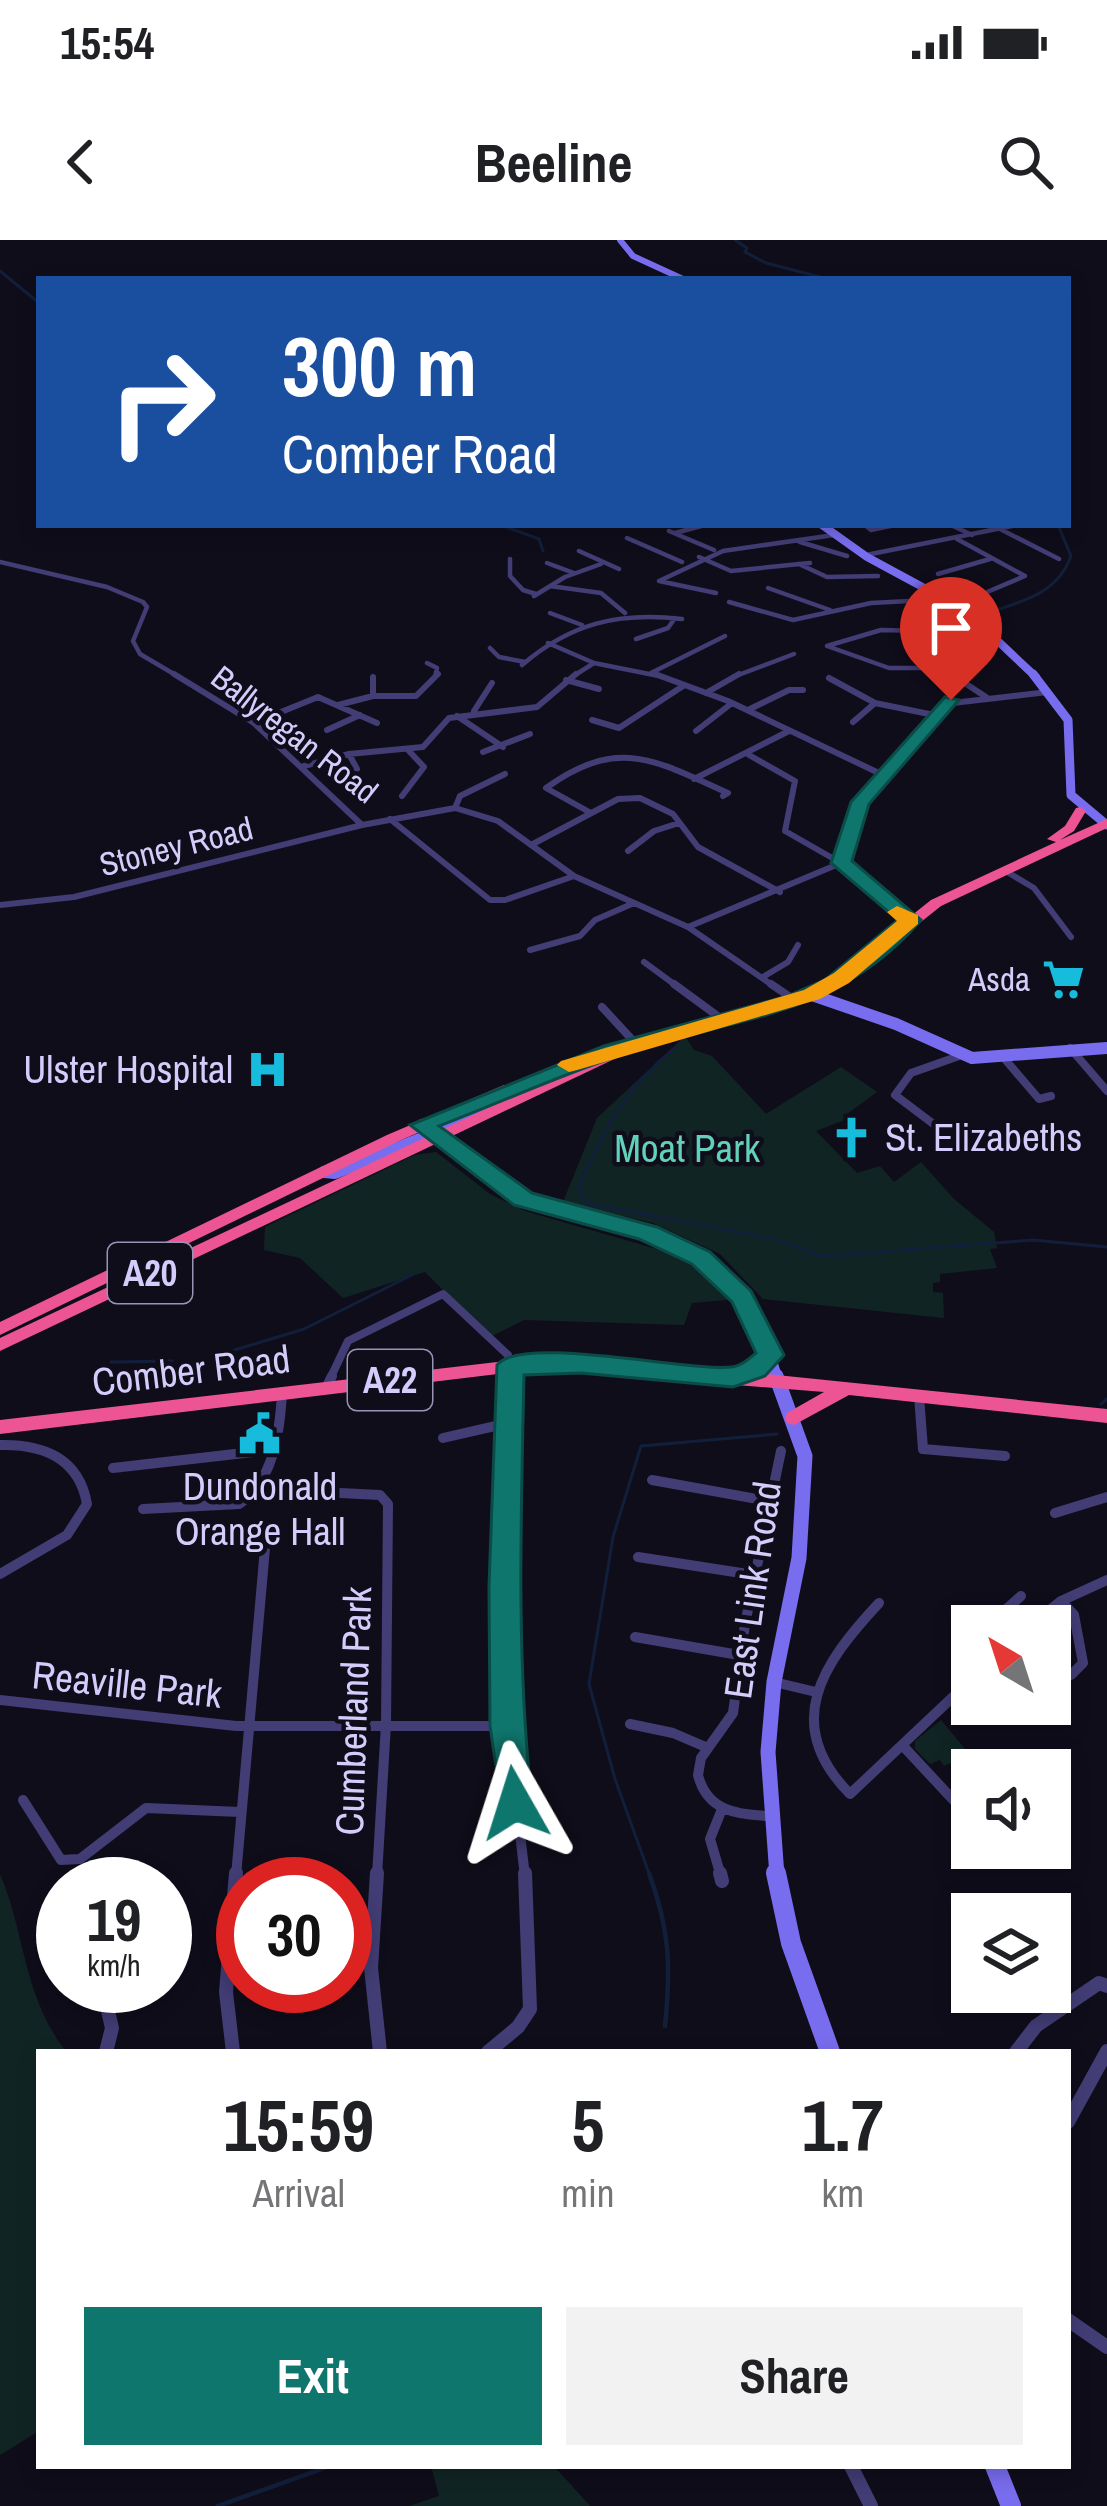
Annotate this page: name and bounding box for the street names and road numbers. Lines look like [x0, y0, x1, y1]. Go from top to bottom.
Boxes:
street label: Ballyregan Road [203, 655, 387, 813]
street label: Stoney Road [95, 806, 257, 886]
road number: A20 [108, 1243, 192, 1303]
street label: Comber Road [89, 1332, 293, 1408]
road number: A22 [348, 1350, 432, 1410]
street label: East Link Road [711, 1478, 793, 1702]
street label: Cumberland Park [323, 1585, 383, 1836]
street label: Reaville Park [30, 1648, 225, 1720]

